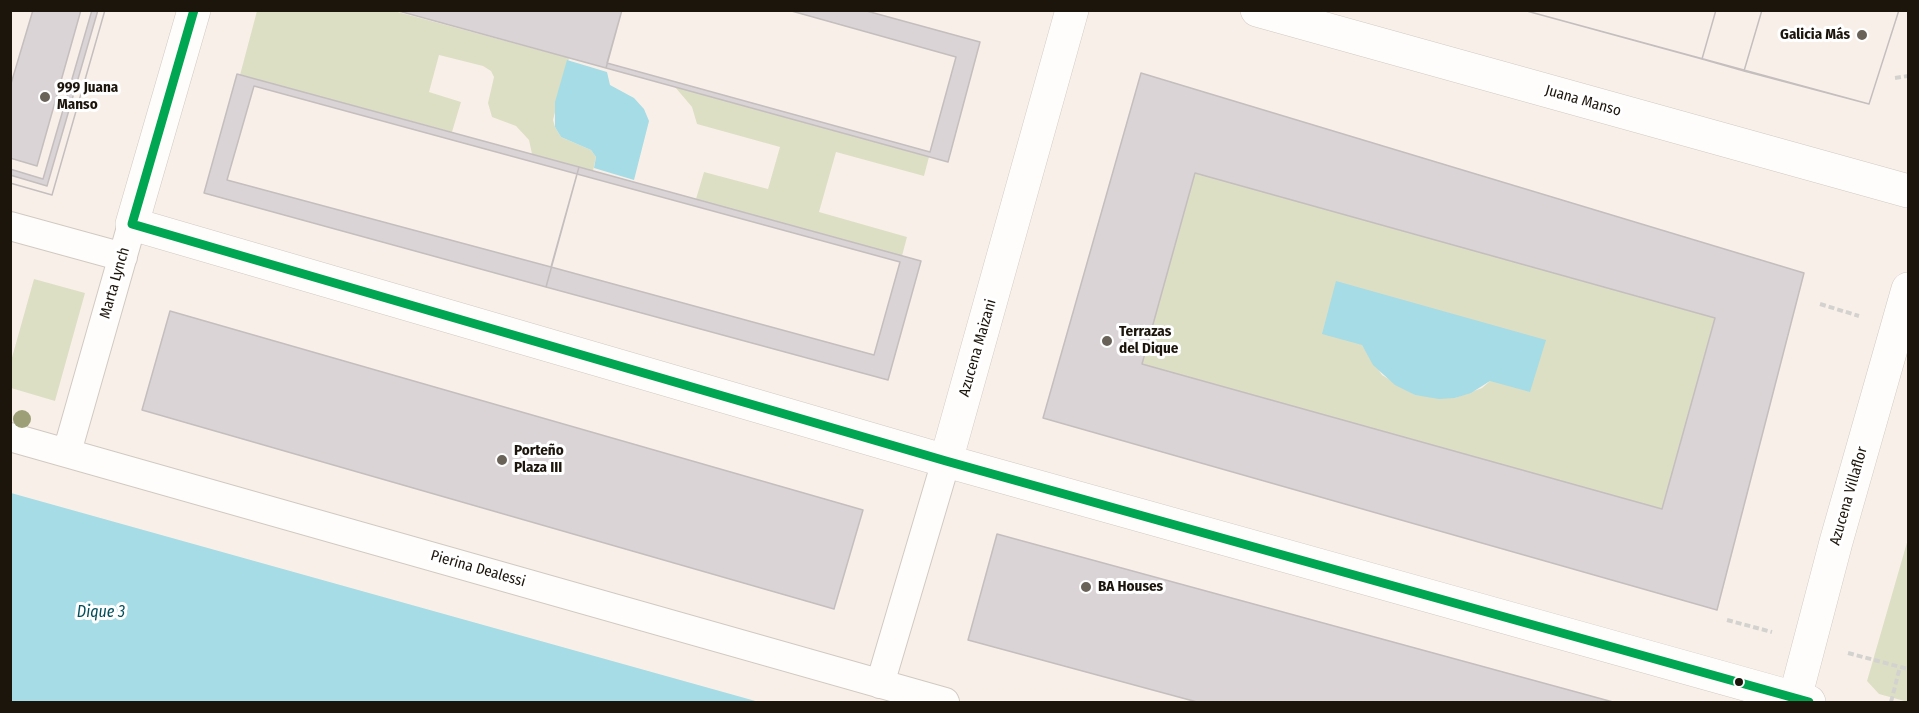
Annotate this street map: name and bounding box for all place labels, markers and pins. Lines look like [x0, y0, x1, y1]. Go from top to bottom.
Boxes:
place label: Galicia Más [1780, 26, 1850, 44]
marker: Galicia Más [1855, 28, 1869, 42]
place label: 999 Juana Manso [57, 79, 118, 114]
marker: 999 Juana Manso [38, 90, 52, 104]
place label: Terrazas del Dique [1119, 323, 1178, 358]
marker: Terrazas del Dique [1100, 334, 1114, 348]
place label: Porteño Plaza III [514, 442, 564, 477]
marker: Porteño Plaza III [495, 453, 509, 467]
place label: BA Houses [1098, 578, 1163, 596]
marker: BA Houses [1079, 580, 1093, 594]
unlabelled marker [1733, 676, 1745, 688]

